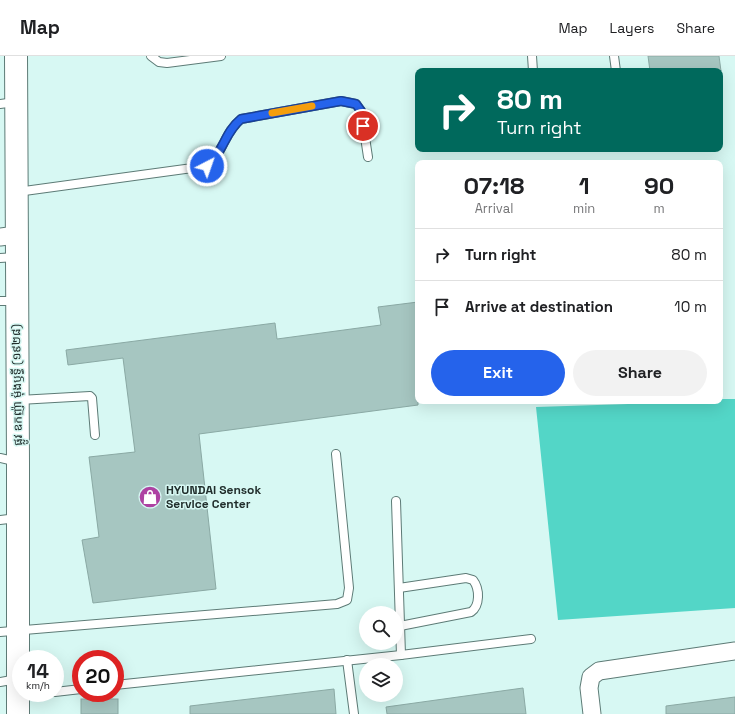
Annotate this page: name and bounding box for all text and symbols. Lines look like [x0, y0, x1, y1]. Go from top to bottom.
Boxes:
text: Map [20, 15, 60, 40]
text: Map [558, 19, 588, 37]
text: Layers [610, 19, 654, 37]
text: Share [676, 19, 715, 37]
text: 80 m [497, 81, 563, 117]
icon: right [431, 84, 483, 136]
pin [346, 109, 380, 143]
icon: arrive [352, 115, 374, 137]
text: Turn right [497, 116, 581, 139]
position arrow [186, 145, 228, 187]
text: 07:18 [464, 170, 524, 201]
text: 1 [579, 170, 590, 201]
text: 90 [644, 170, 674, 201]
text: Arrival [475, 200, 513, 217]
text: min [573, 200, 595, 217]
text: m [654, 200, 665, 217]
icon: right [431, 244, 453, 266]
text: Turn right [465, 245, 536, 264]
text: 80 m [671, 245, 707, 264]
icon: arrive [431, 296, 453, 318]
text: Arrive at destination [465, 297, 613, 316]
text: 10 m [674, 297, 707, 316]
street label: ផ្លូវ ឧកញ៉ា ម៉ុងឫទ្ធី (១៩២៨) [8, 324, 29, 446]
button: Exit [431, 350, 565, 396]
button: Share [573, 350, 707, 396]
place label: HYUNDAI Sensok Service Center [166, 482, 261, 512]
shop icon: HYUNDAI Sensok Service Center [137, 484, 163, 510]
map controls [359, 606, 403, 702]
button: search [359, 606, 403, 650]
speed limit sign: 20 [72, 650, 124, 702]
text: 14 [27, 658, 49, 684]
button: layers [359, 658, 403, 702]
text: km/h [26, 679, 50, 692]

